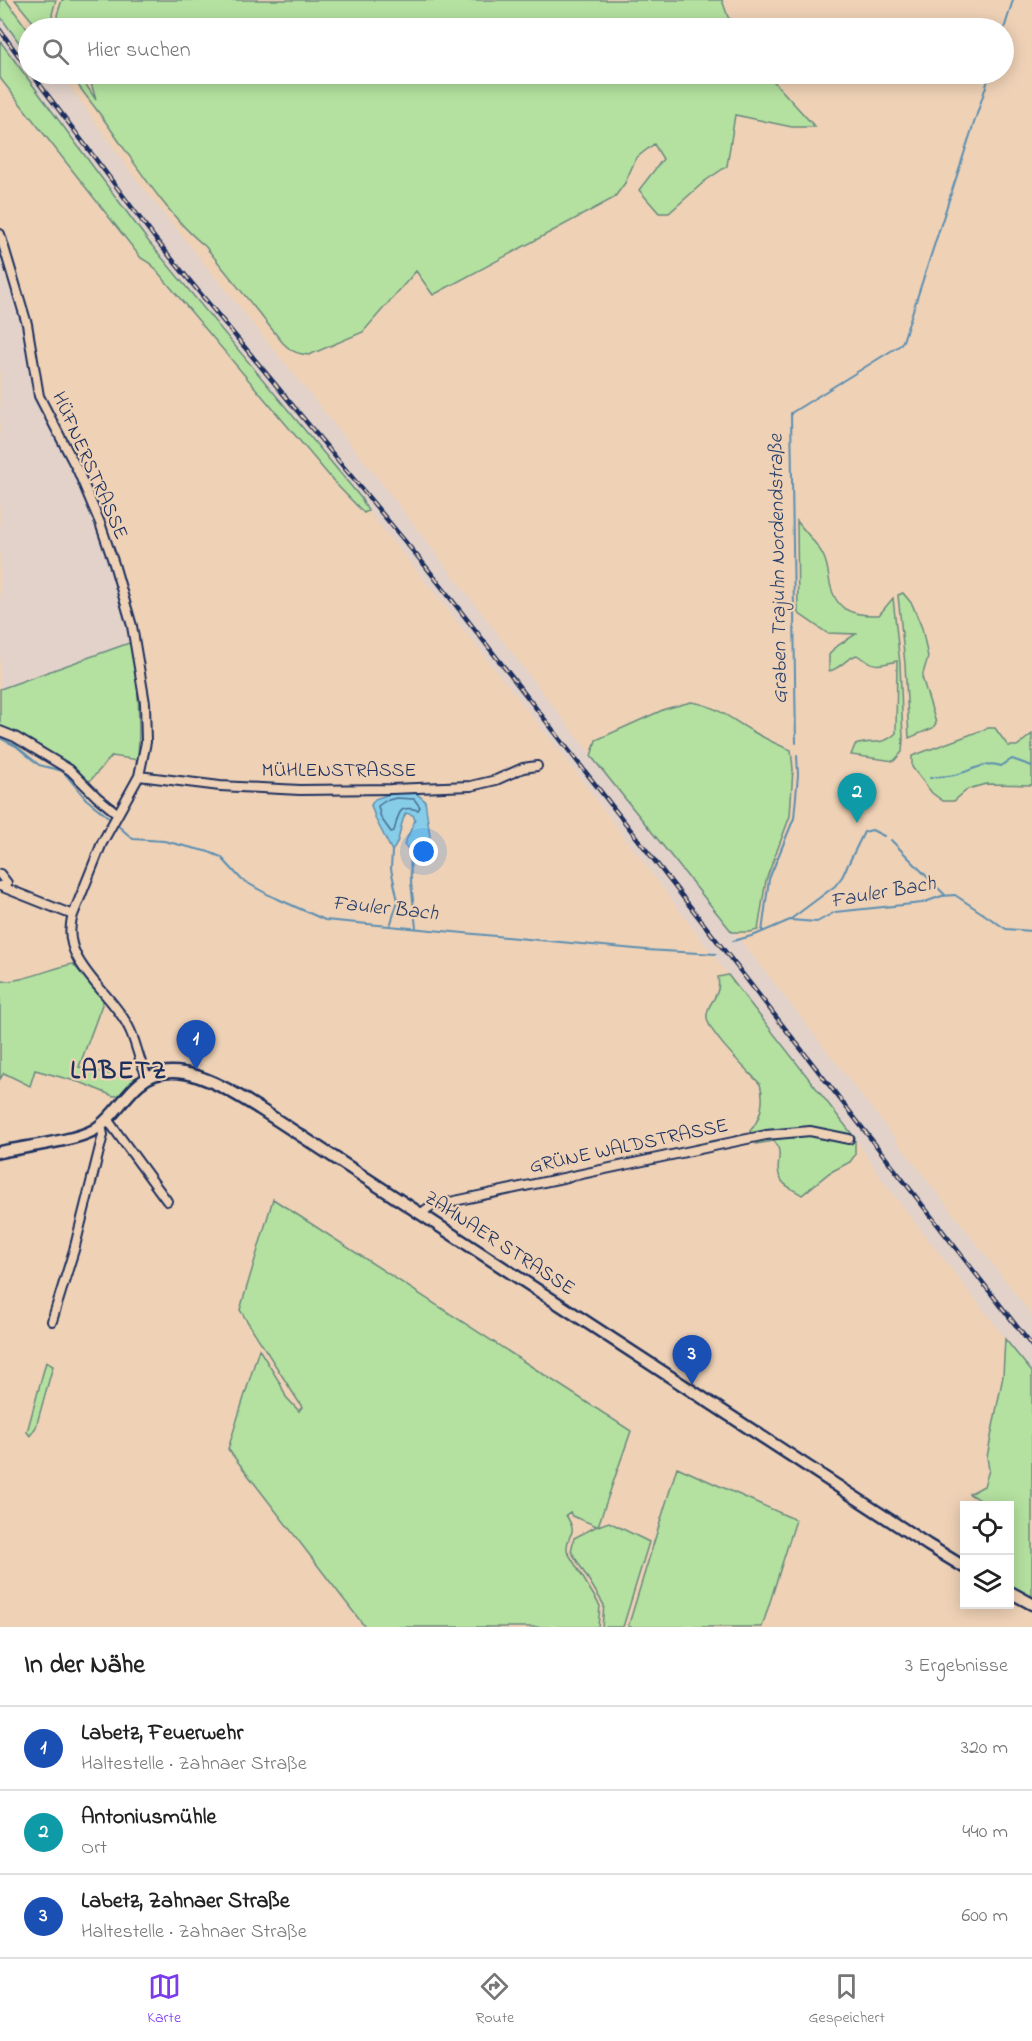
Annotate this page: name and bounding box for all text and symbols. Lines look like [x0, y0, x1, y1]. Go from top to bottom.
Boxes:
search box [18, 18, 1014, 84]
icon: search [39, 35, 72, 68]
text: Hier suchen [87, 35, 191, 67]
street label: HÜFNERSTRASSE [43, 387, 135, 545]
water label: Graben Trajuhn Nordendstraße [762, 432, 796, 704]
street label: MÜHLENSTRASSE [262, 757, 416, 786]
pin: 2 [838, 774, 876, 823]
your location [409, 837, 438, 866]
water label: Fauler Bach [828, 869, 939, 917]
water label: Fauler Bach [331, 889, 440, 930]
pin: 1 [176, 1020, 216, 1070]
district label: LABETZ [70, 1053, 168, 1091]
street label: GRÜNE WALDSTRASSE [527, 1112, 731, 1182]
street label: ZAHNAER STRASSE [418, 1184, 580, 1304]
pin: 3 [672, 1336, 712, 1385]
map controls [960, 1501, 1014, 1609]
button: locate [960, 1501, 1014, 1555]
button: layers [960, 1555, 1014, 1609]
text: In der Nähe [24, 1647, 145, 1685]
text: 3 Ergebnisse [905, 1652, 1008, 1681]
text: Labetz, Feuerwehr [81, 1718, 243, 1750]
text: 1 [40, 1734, 47, 1763]
text: 320 m [961, 1734, 1008, 1763]
text: Haltestelle · Zahnaer Straße [81, 1750, 307, 1779]
text: Antoniusmühle [81, 1802, 216, 1834]
text: 2 [39, 1818, 48, 1847]
text: 440 m [962, 1818, 1008, 1847]
text: Ort [81, 1834, 107, 1863]
text: Labetz, Zahnaer Straße [81, 1886, 290, 1918]
text: 3 [39, 1902, 48, 1931]
text: 600 m [961, 1902, 1008, 1931]
text: Haltestelle · Zahnaer Straße [81, 1918, 307, 1947]
tab: Karte [147, 1970, 181, 2030]
tab: Route [475, 1970, 514, 2030]
tab: Gespeichert [809, 1970, 885, 2030]

